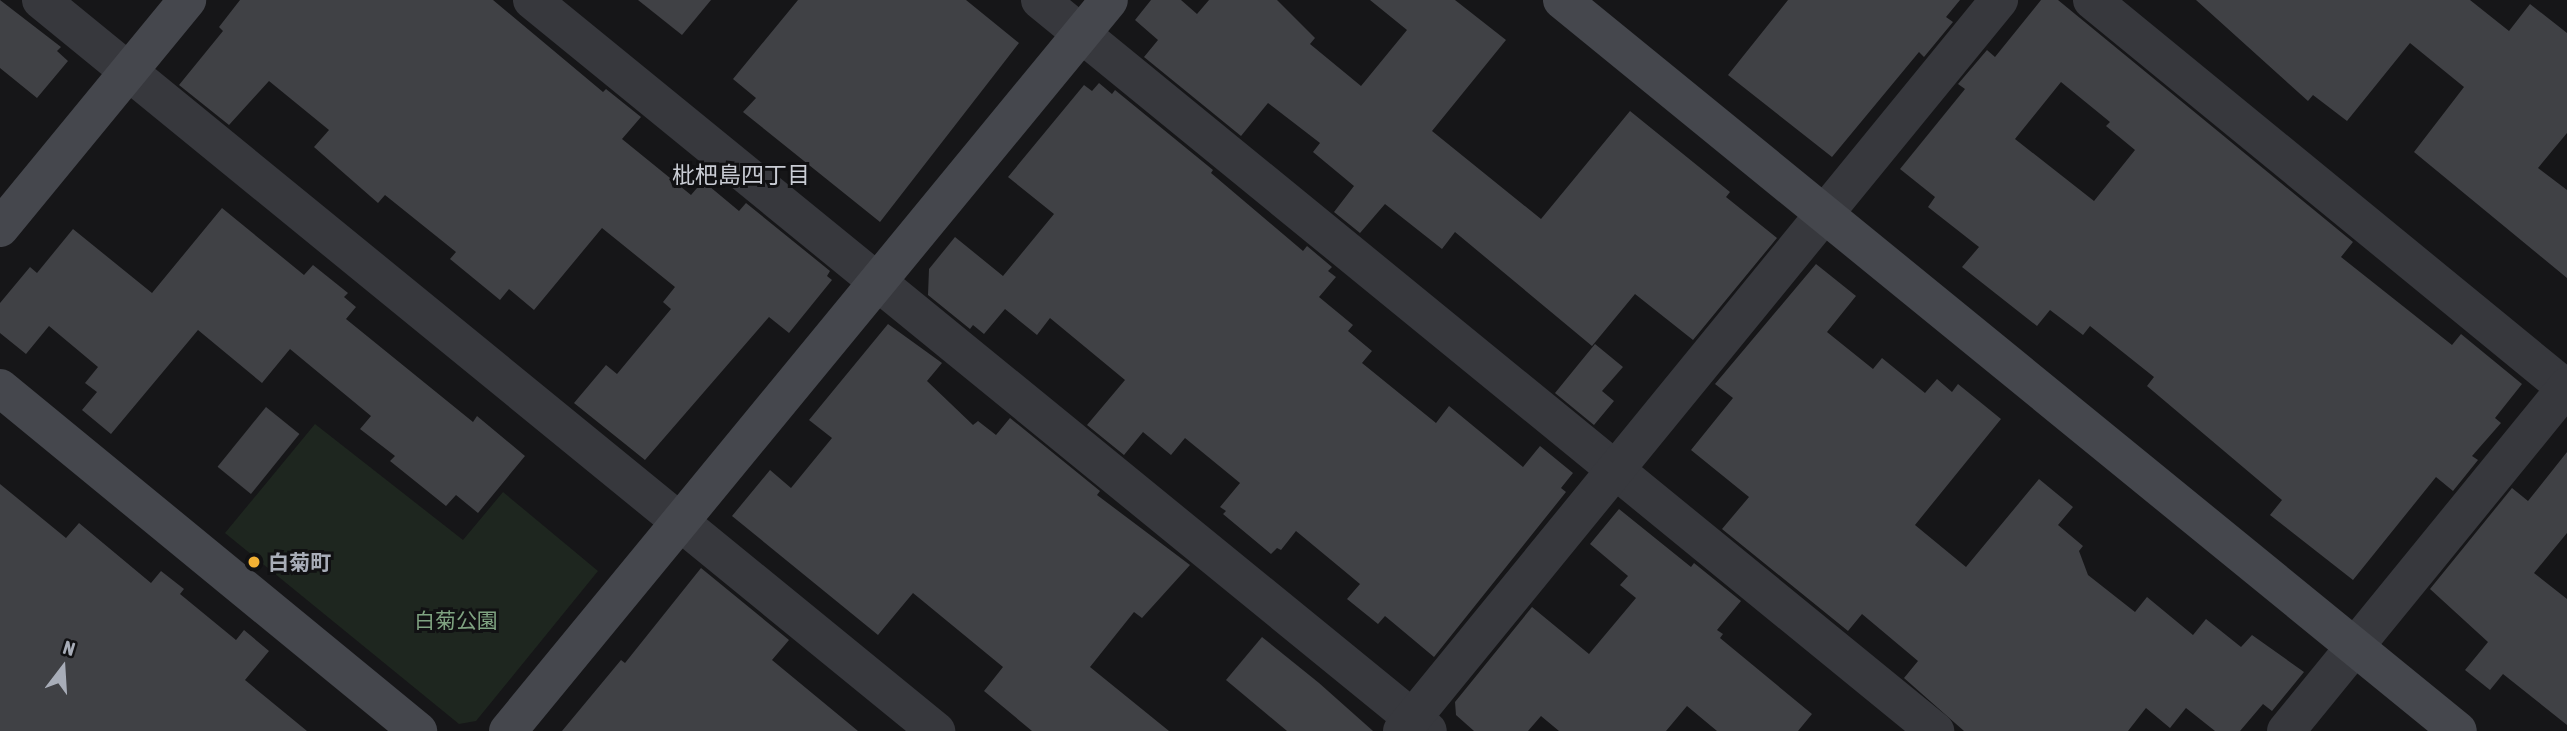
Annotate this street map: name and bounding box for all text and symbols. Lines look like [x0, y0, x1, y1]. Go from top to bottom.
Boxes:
district label: 枇杷島四丁目 [672, 161, 810, 189]
place label: 白菊町 [268, 549, 331, 575]
marker: 白菊町 [246, 554, 262, 570]
park label: 白菊公園 [414, 607, 498, 633]
north arrow [28, 633, 98, 703]
text: N [61, 636, 78, 660]

